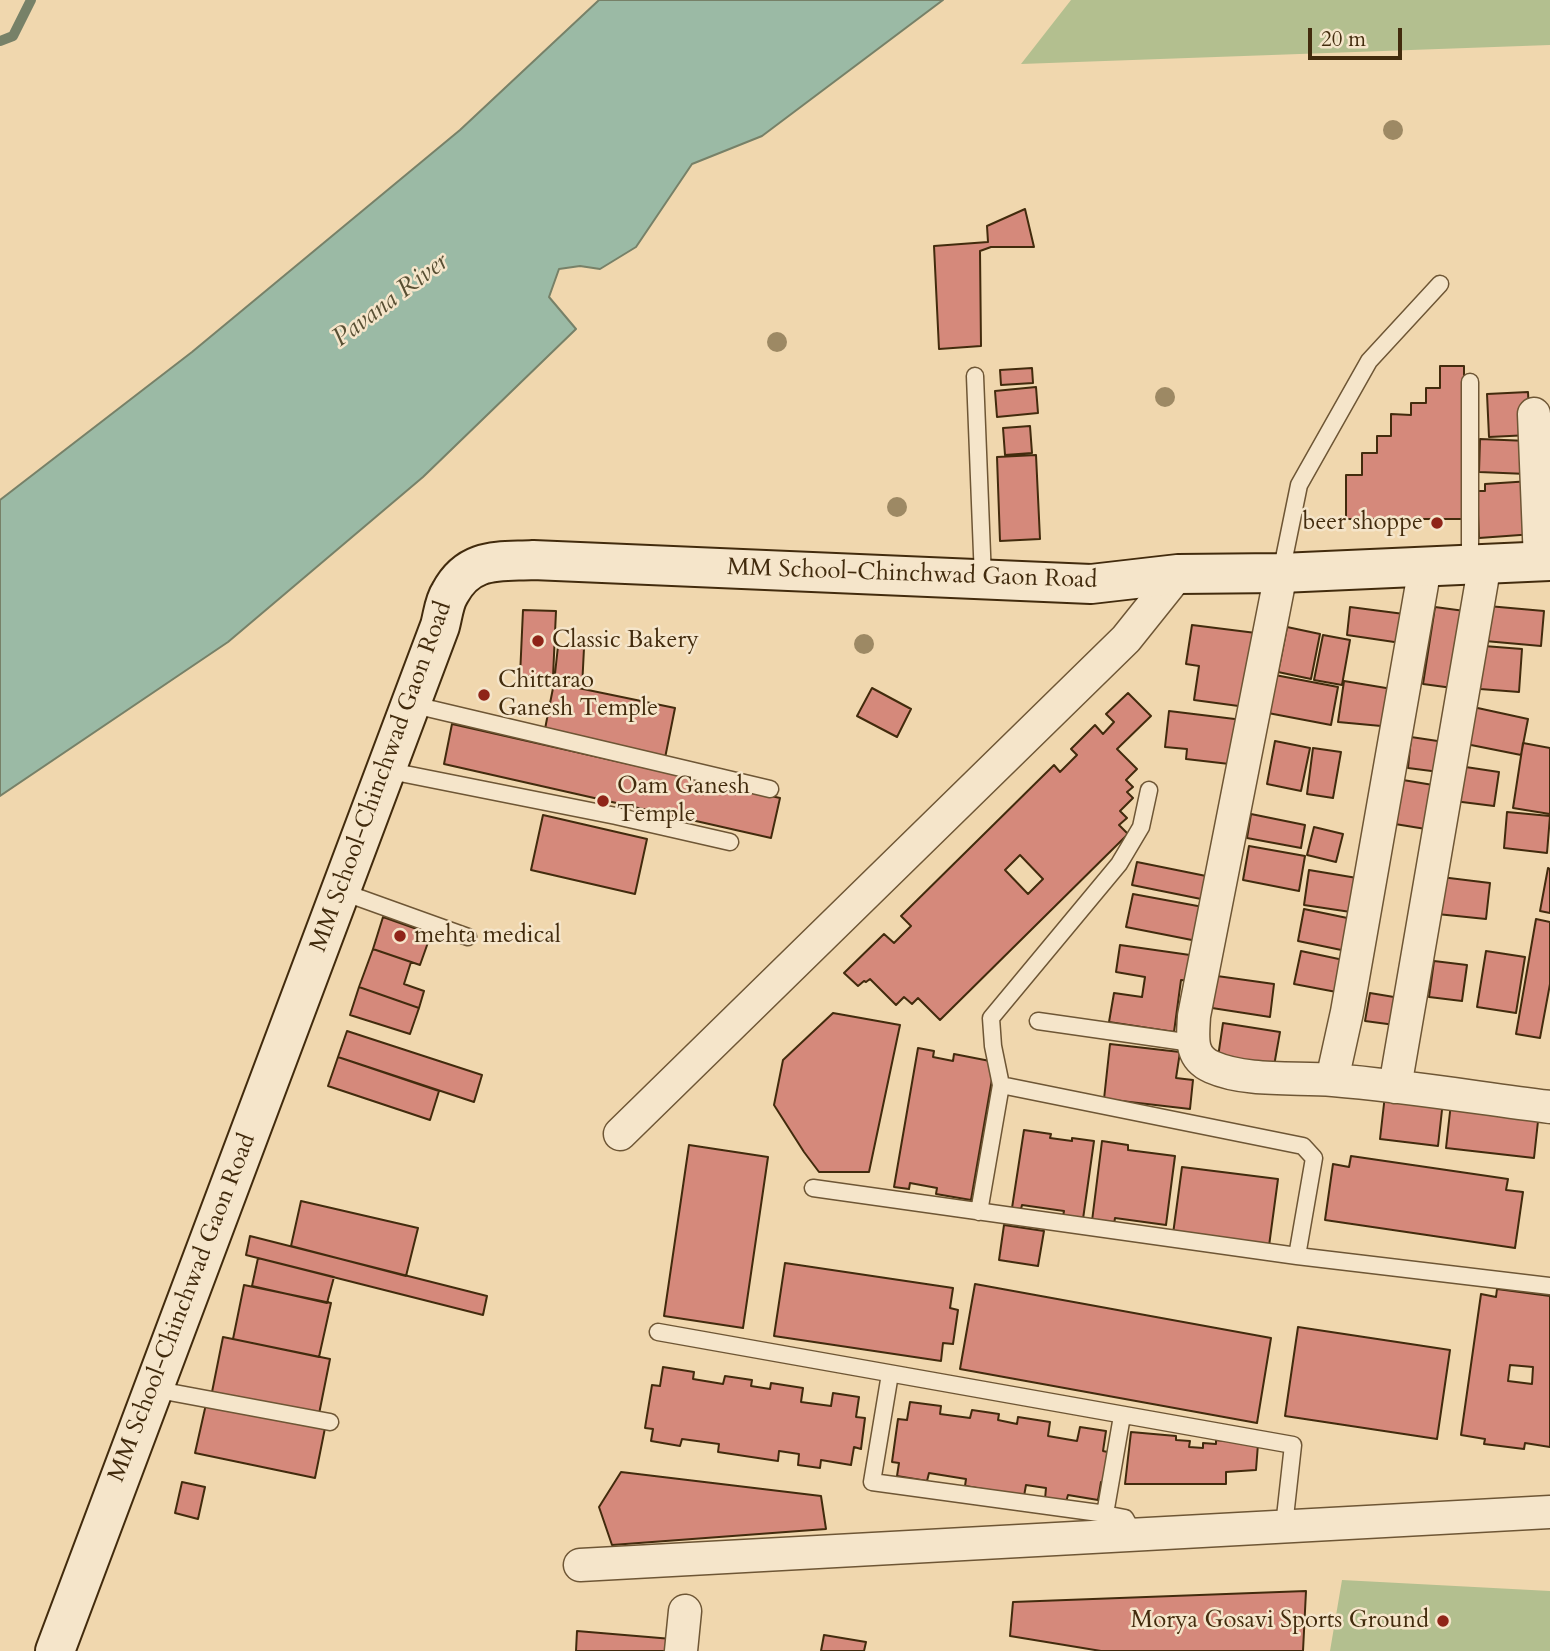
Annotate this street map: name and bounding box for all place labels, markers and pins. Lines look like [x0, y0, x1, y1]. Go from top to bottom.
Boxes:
place label: beer shoppe [1303, 509, 1423, 537]
marker: beer shoppe [1429, 515, 1445, 531]
place label: Classic Bakery [552, 627, 699, 655]
marker: Classic Bakery [530, 633, 546, 649]
place label: Chittarao Ganesh Temple [498, 667, 658, 723]
marker: Chittarao Ganesh Temple [476, 687, 492, 703]
place label: Oam Ganesh Temple [617, 773, 750, 829]
marker: Oam Ganesh Temple [595, 793, 611, 809]
place label: mehta medical [414, 922, 561, 950]
marker: mehta medical [392, 928, 408, 944]
place label: Morya Gosavi Sports Ground [1131, 1607, 1429, 1635]
marker: Morya Gosavi Sports Ground [1435, 1613, 1451, 1629]

